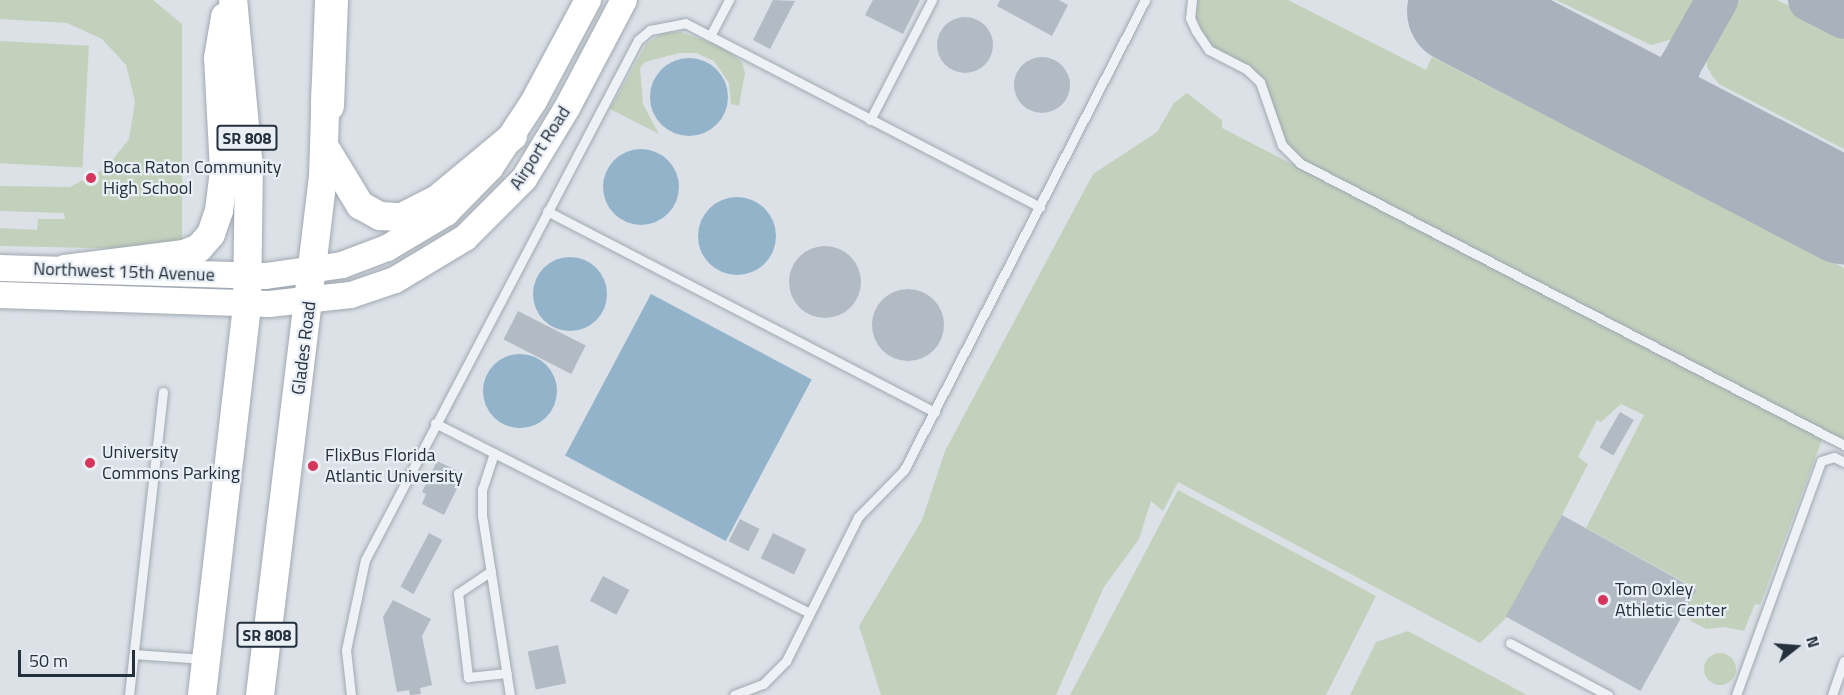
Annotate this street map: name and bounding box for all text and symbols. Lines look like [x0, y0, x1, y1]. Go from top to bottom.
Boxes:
street label: Airport Road [505, 102, 575, 194]
road number: SR 808 [216, 125, 278, 151]
place label: Boca Raton Community High School [103, 157, 281, 200]
marker: Boca Raton Community High School [84, 171, 98, 185]
street label: Northwest 15th Avenue [33, 258, 215, 286]
street label: Glades Road [288, 300, 320, 396]
place label: University Commons Parking [102, 442, 240, 484]
place label: FlixBus Florida Atlantic University [325, 445, 463, 488]
marker: University Commons Parking [83, 456, 97, 470]
marker: FlixBus Florida Atlantic University [306, 459, 320, 473]
place label: Tom Oxley Athletic Center [1615, 579, 1727, 622]
marker: Tom Oxley Athletic Center [1596, 593, 1610, 607]
north arrow [1766, 617, 1826, 677]
road number: SR 808 [236, 622, 298, 648]
text: N [1800, 633, 1826, 651]
scale bar [21, 638, 138, 676]
text: 50 m [29, 647, 68, 674]

